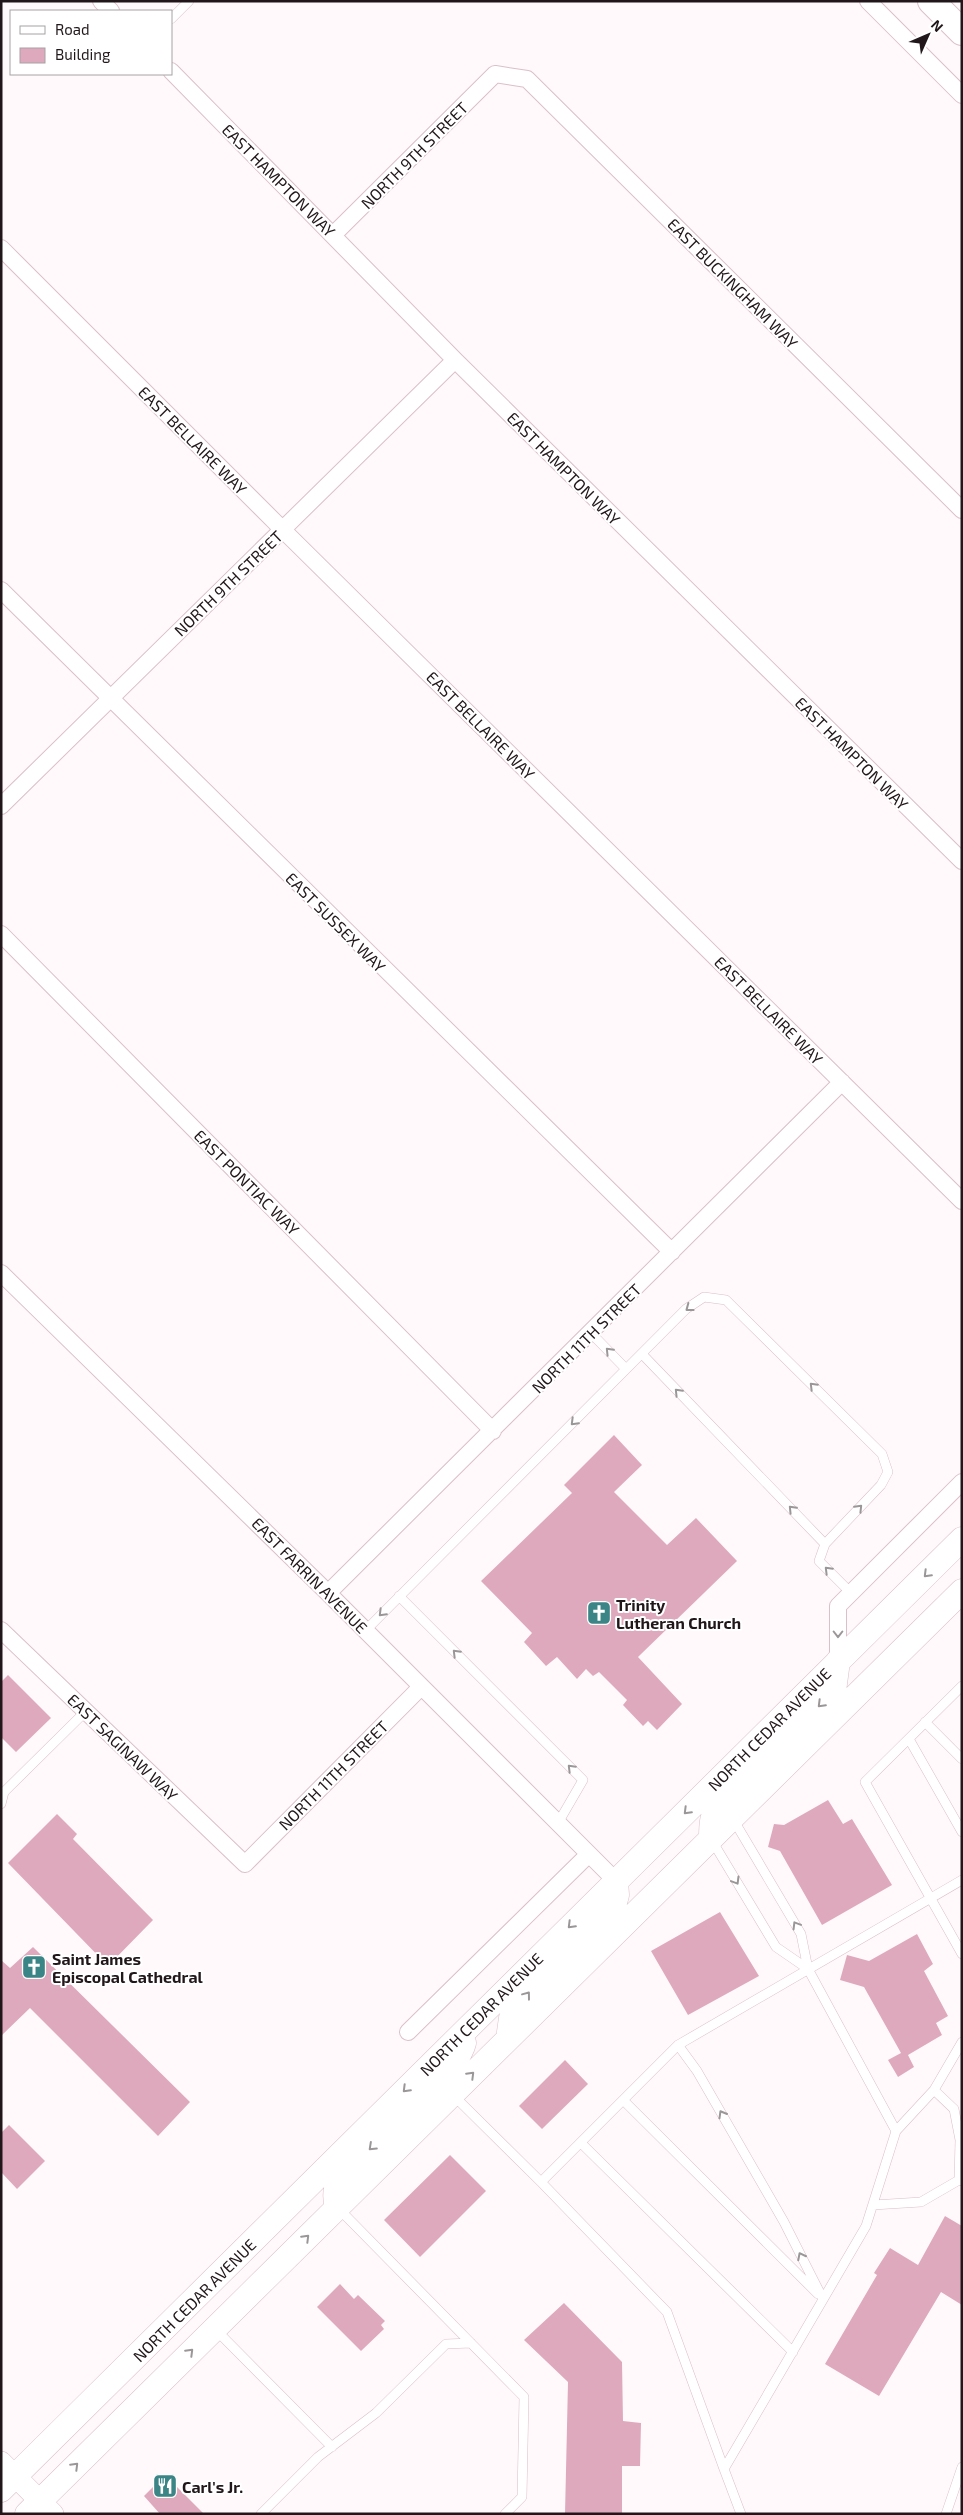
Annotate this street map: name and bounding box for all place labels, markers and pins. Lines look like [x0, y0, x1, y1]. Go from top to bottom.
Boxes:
place label: Trinity Lutheran Church [616, 1595, 741, 1632]
church icon: Trinity Lutheran Church [586, 1600, 612, 1626]
place label: Saint James Episcopal Cathedral [52, 1949, 203, 1986]
church icon: Saint James Episcopal Cathedral [21, 1954, 47, 1980]
restaurant icon: Carl's Jr. [152, 2473, 178, 2499]
place label: Carl's Jr. [182, 2477, 243, 2496]

